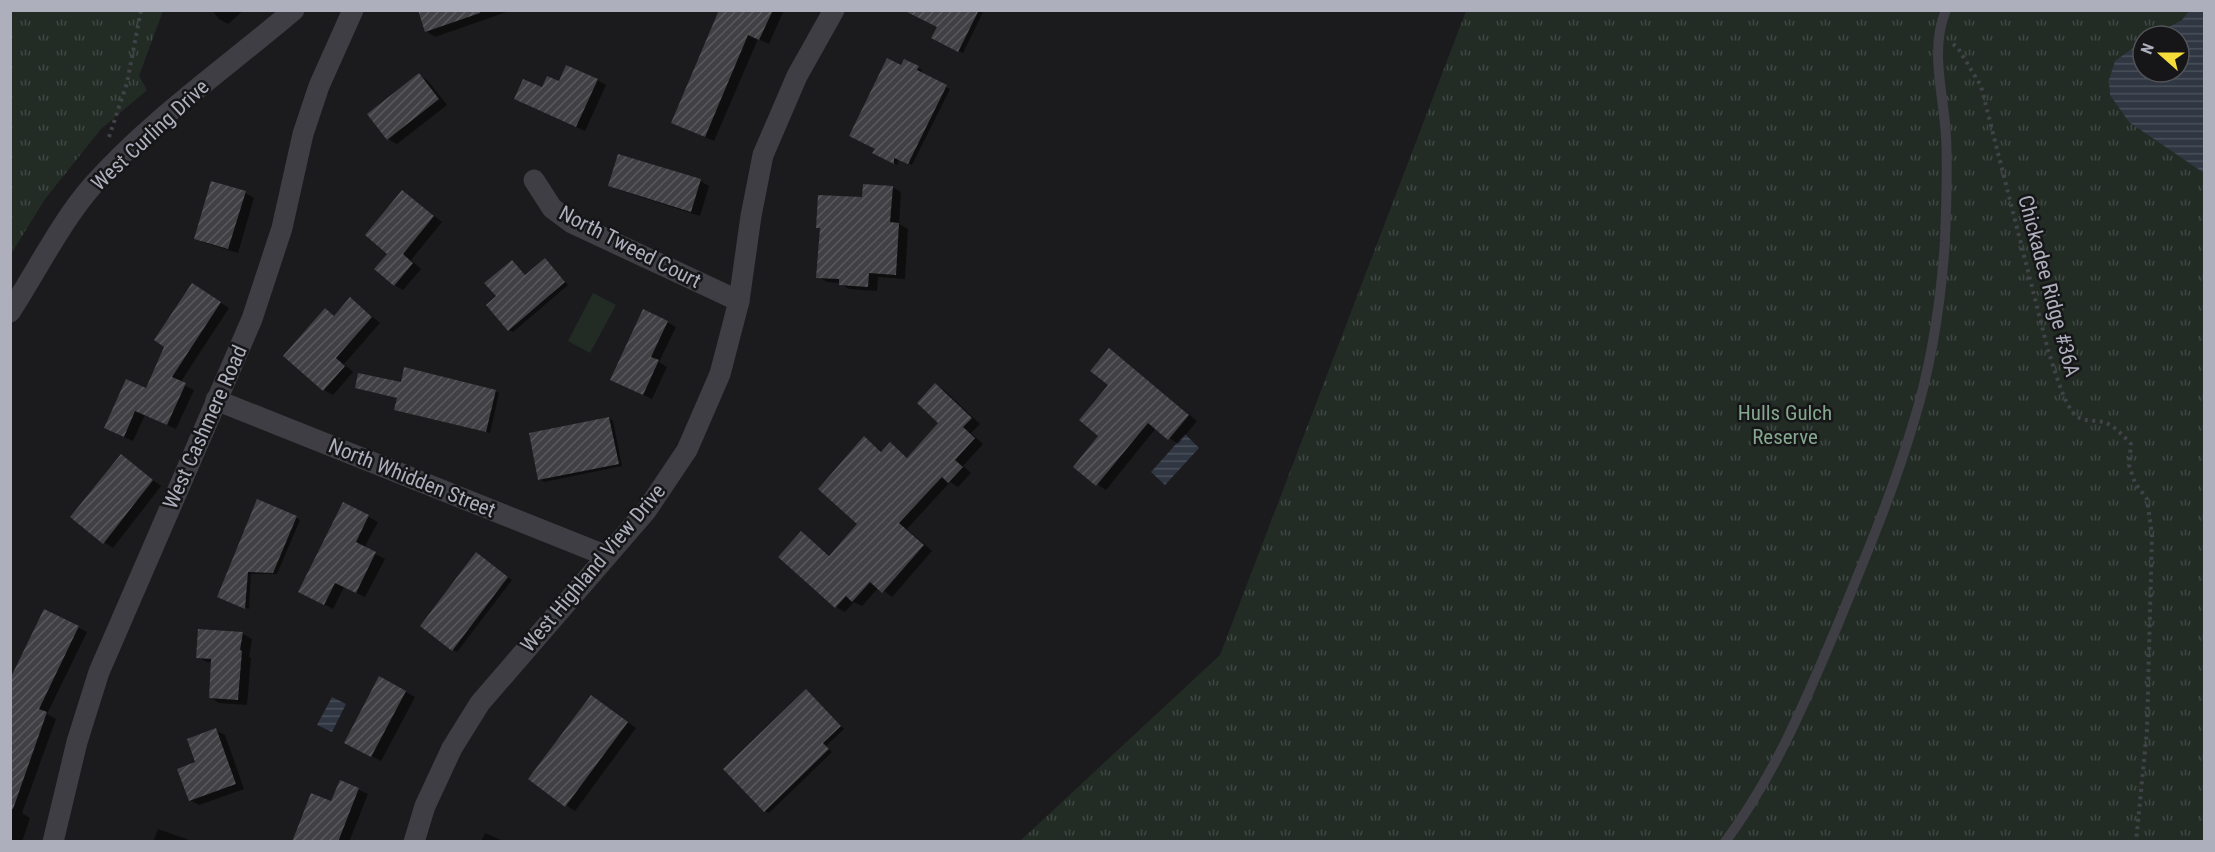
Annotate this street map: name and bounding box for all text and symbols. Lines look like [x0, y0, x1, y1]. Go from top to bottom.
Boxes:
north arrow [2131, 24, 2191, 84]
text: N [2137, 41, 2158, 57]
street label: West Curling Drive [86, 74, 214, 195]
street label: Chickadee Ridge #36A [2013, 193, 2085, 379]
street label: North Tweed Court [555, 201, 705, 293]
street label: West Cashmere Road [158, 341, 252, 513]
park label: Hulls Gulch Reserve [1738, 401, 1832, 449]
street label: North Whidden Street [325, 434, 499, 522]
street label: West Highland View Drive [516, 479, 670, 657]

